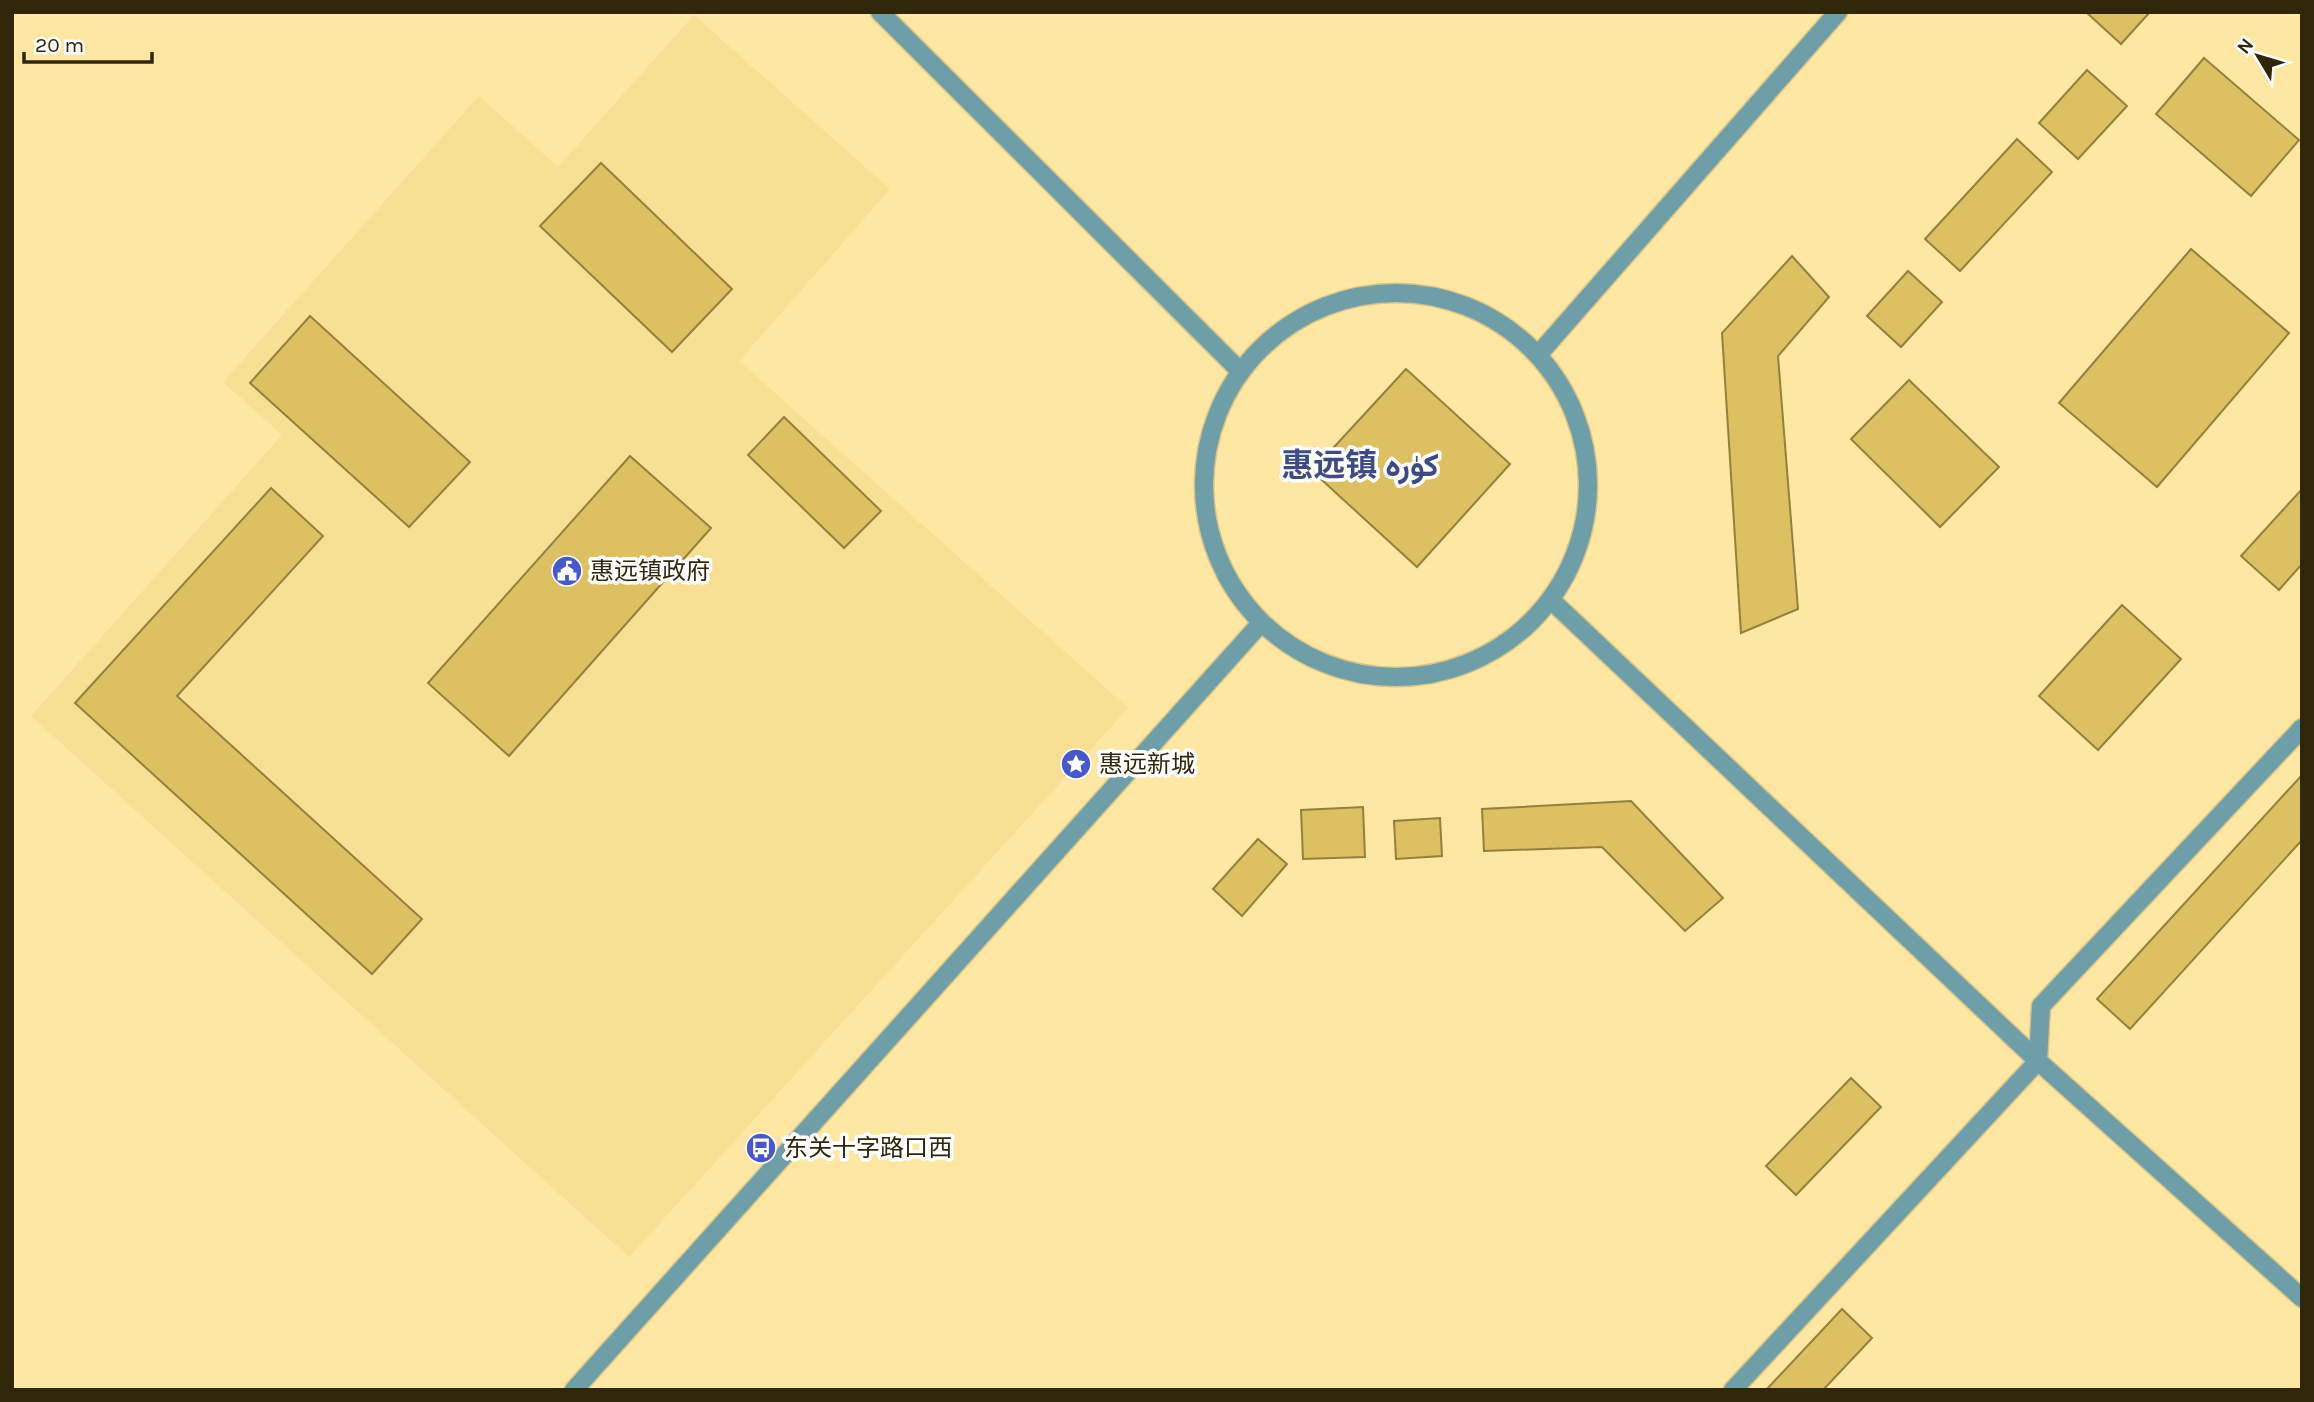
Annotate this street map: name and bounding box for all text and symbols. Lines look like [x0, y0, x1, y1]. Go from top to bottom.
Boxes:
scale bar [24, 21, 152, 65]
north arrow [2223, 21, 2293, 91]
text: 20 m [35, 33, 84, 57]
text: N [2233, 34, 2258, 58]
district label: 惠远镇 كۈرە [1281, 447, 1439, 485]
public building icon: 惠远镇政府 [550, 554, 584, 588]
place label: 惠远镇政府 [590, 557, 710, 585]
place icon: 惠远新城 [1059, 747, 1093, 781]
place label: 惠远新城 [1099, 750, 1195, 778]
bus stop icon: 东关十字路口西 [744, 1131, 778, 1165]
place label: 东关十字路口西 [784, 1134, 952, 1162]

